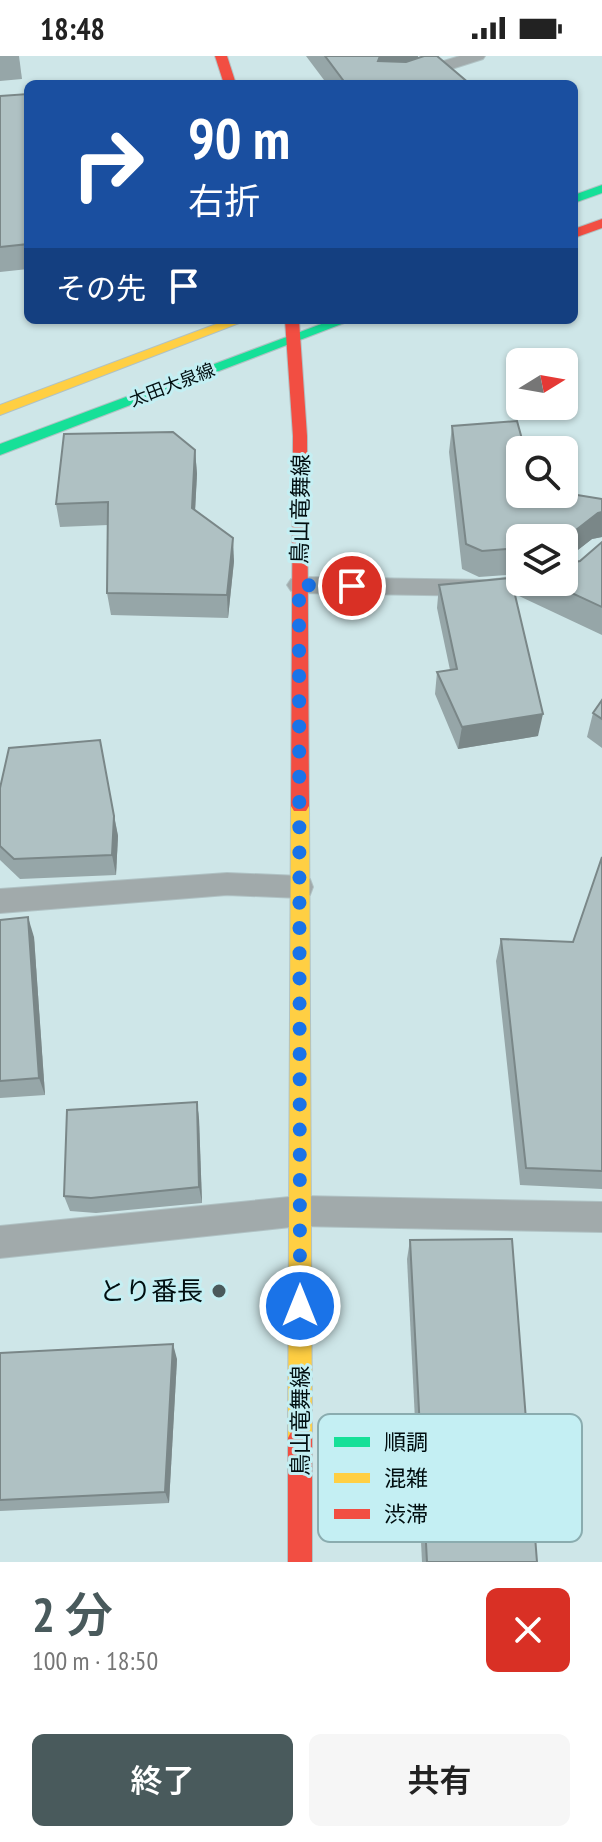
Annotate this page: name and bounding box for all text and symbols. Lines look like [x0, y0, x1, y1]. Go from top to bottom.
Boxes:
text: 18:48 [40, 9, 105, 48]
text: 90 m [188, 102, 290, 174]
icon: right [56, 112, 160, 216]
text: 右折 [188, 177, 260, 224]
icon: arrive [162, 264, 206, 308]
text: その先 [56, 268, 146, 307]
north arrow [506, 348, 578, 420]
map controls [506, 348, 578, 596]
street label: 太田大泉線 [126, 358, 218, 411]
button: search [506, 436, 578, 508]
street label: 鳥山竜舞線 [285, 454, 315, 564]
button: layers [506, 524, 578, 596]
pin [318, 552, 386, 620]
icon: arrive [330, 564, 374, 608]
position arrow [258, 1264, 342, 1348]
place label: とり番長 [99, 1274, 203, 1307]
marker: とり番長 [210, 1282, 228, 1300]
street label: 鳥山竜舞線 [286, 1366, 314, 1476]
legend [318, 1414, 582, 1542]
text: 順調 [384, 1428, 428, 1456]
text: 混雑 [384, 1464, 428, 1492]
text: 渋滞 [384, 1500, 428, 1528]
text: 2 分 [32, 1583, 113, 1645]
button: close [486, 1588, 570, 1672]
text: 100 m · 18:50 [32, 1644, 158, 1677]
button: 終了 [32, 1734, 293, 1826]
button: 共有 [309, 1734, 570, 1826]

